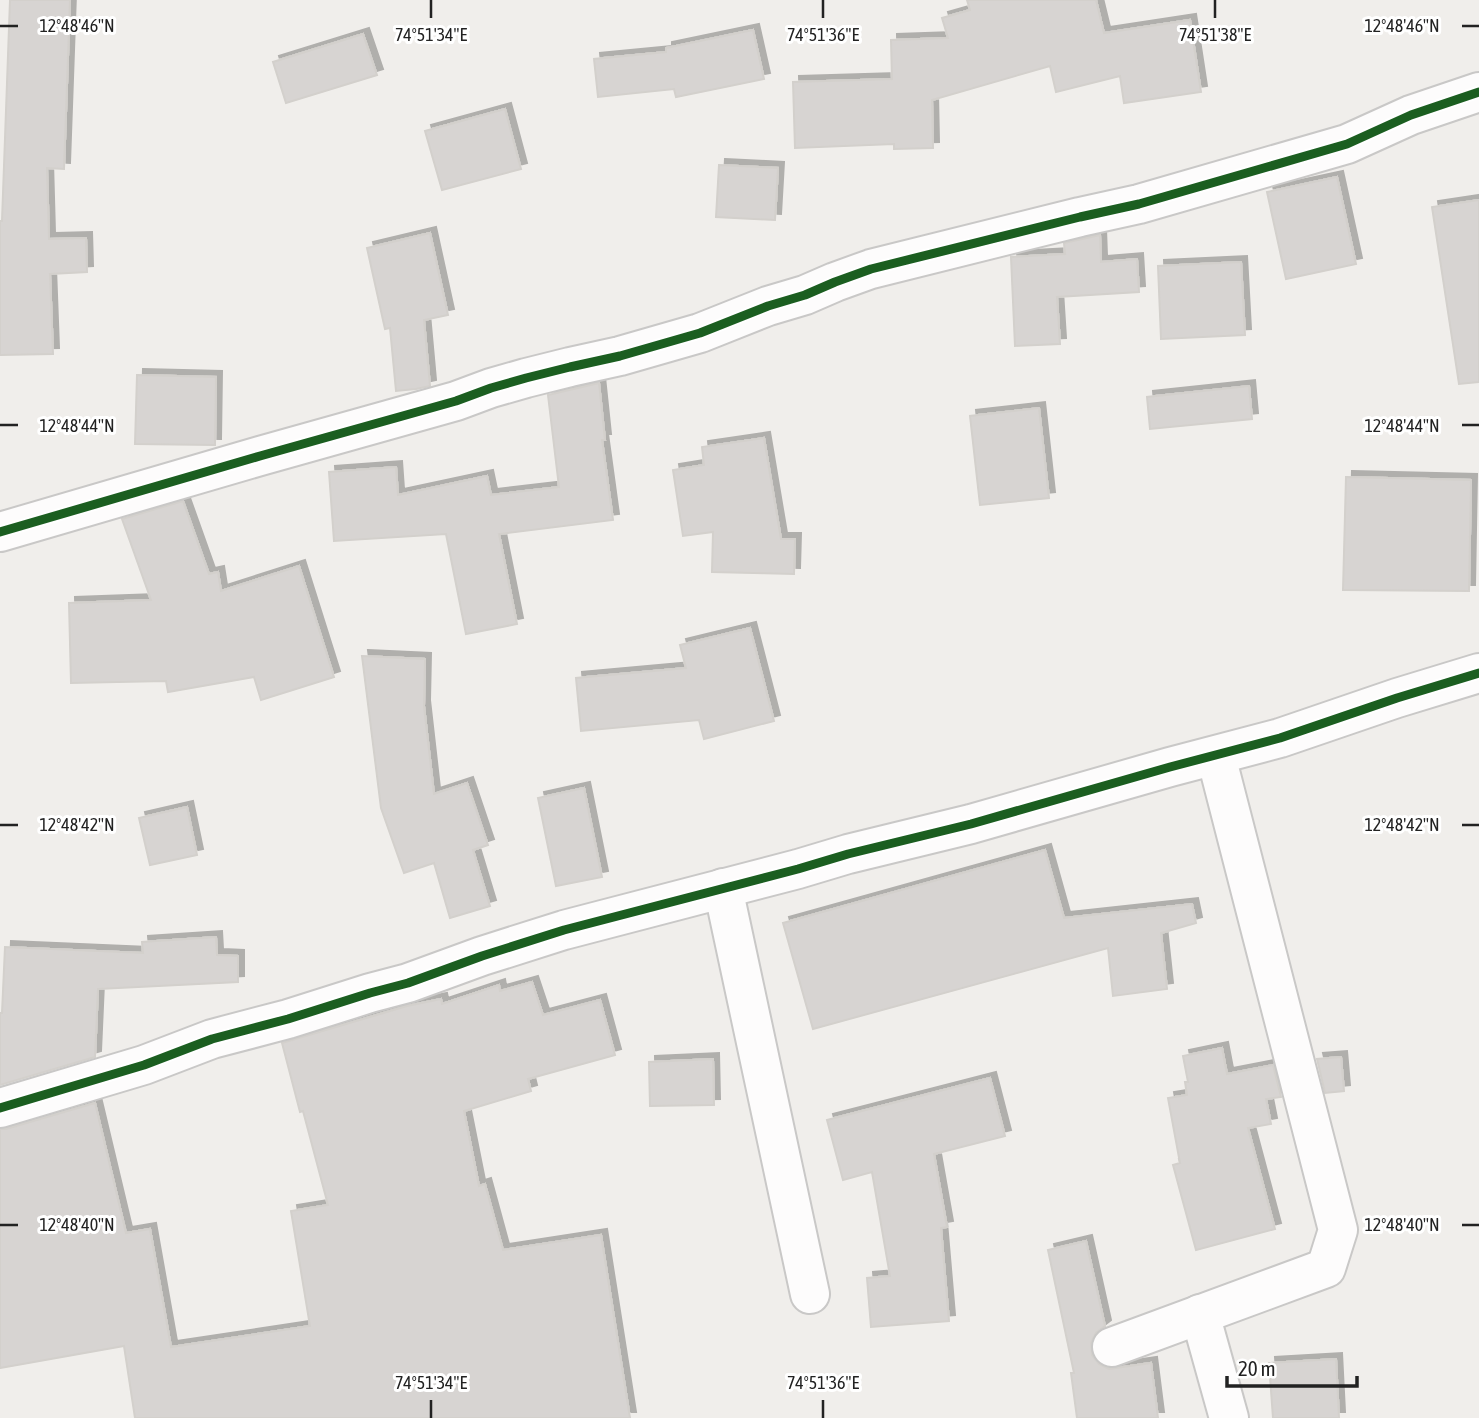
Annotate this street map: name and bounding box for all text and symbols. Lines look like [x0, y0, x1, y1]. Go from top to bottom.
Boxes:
text: 12°48'46"N [39, 15, 115, 36]
text: 12°48'46"N [1364, 15, 1440, 36]
text: 74°51'34"E [395, 24, 467, 45]
text: 74°51'36"E [787, 24, 859, 45]
text: 74°51'38"E [1179, 24, 1251, 45]
text: 12°48'44"N [39, 415, 115, 436]
text: 12°48'44"N [1364, 415, 1440, 436]
text: 12°48'42"N [39, 814, 115, 835]
text: 12°48'42"N [1364, 814, 1440, 835]
text: 12°48'40"N [39, 1214, 115, 1235]
text: 12°48'40"N [1364, 1214, 1440, 1235]
scale bar [1227, 1344, 1356, 1388]
text: 20 m [1238, 1356, 1276, 1380]
text: 74°51'34"E [395, 1372, 467, 1393]
text: 74°51'36"E [787, 1372, 859, 1393]

